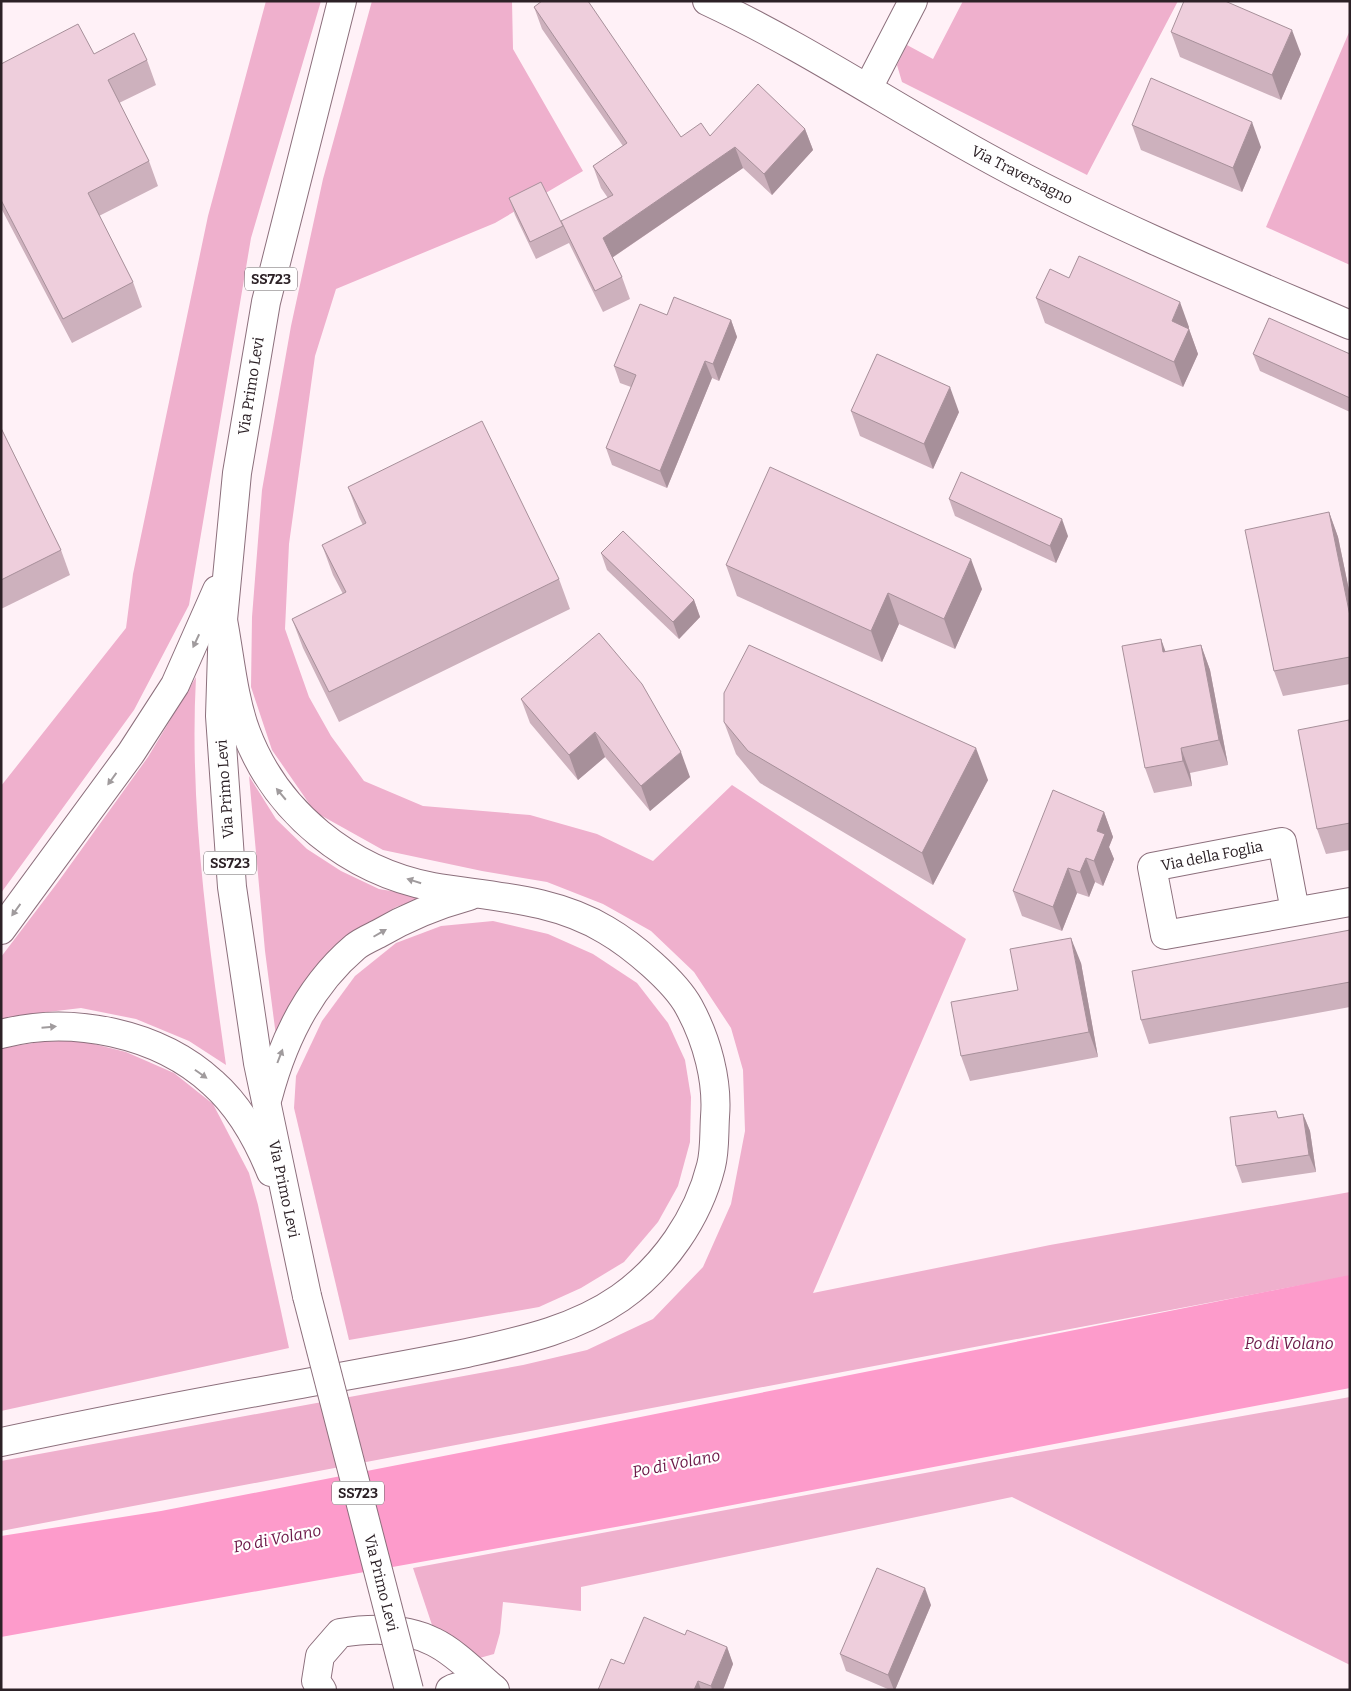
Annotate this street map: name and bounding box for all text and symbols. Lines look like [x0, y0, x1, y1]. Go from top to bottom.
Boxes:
street label: Via Traversagno [968, 142, 1076, 208]
road number: SS723 [245, 268, 297, 290]
street label: Via Primo Levi [234, 335, 268, 436]
one-way arrow [192, 633, 201, 648]
street label: Via Primo Levi [213, 738, 237, 839]
one-way arrow [107, 772, 117, 786]
one-way arrow [276, 788, 287, 800]
street label: Via della Foglia [1160, 837, 1264, 875]
road number: SS723 [204, 851, 256, 874]
one-way arrow [406, 877, 421, 885]
one-way arrow [11, 903, 21, 917]
one-way arrow [373, 928, 386, 937]
one-way arrow [42, 1023, 58, 1031]
one-way arrow [276, 1048, 284, 1063]
one-way arrow [194, 1069, 208, 1079]
street label: Via Primo Levi [265, 1139, 303, 1240]
water label: Po di Volano [1244, 1334, 1334, 1353]
water label: Po di Volano [631, 1446, 722, 1481]
road number: SS723 [332, 1482, 384, 1505]
water label: Po di Volano [232, 1521, 323, 1556]
street label: Via Primo Levi [360, 1533, 402, 1634]

